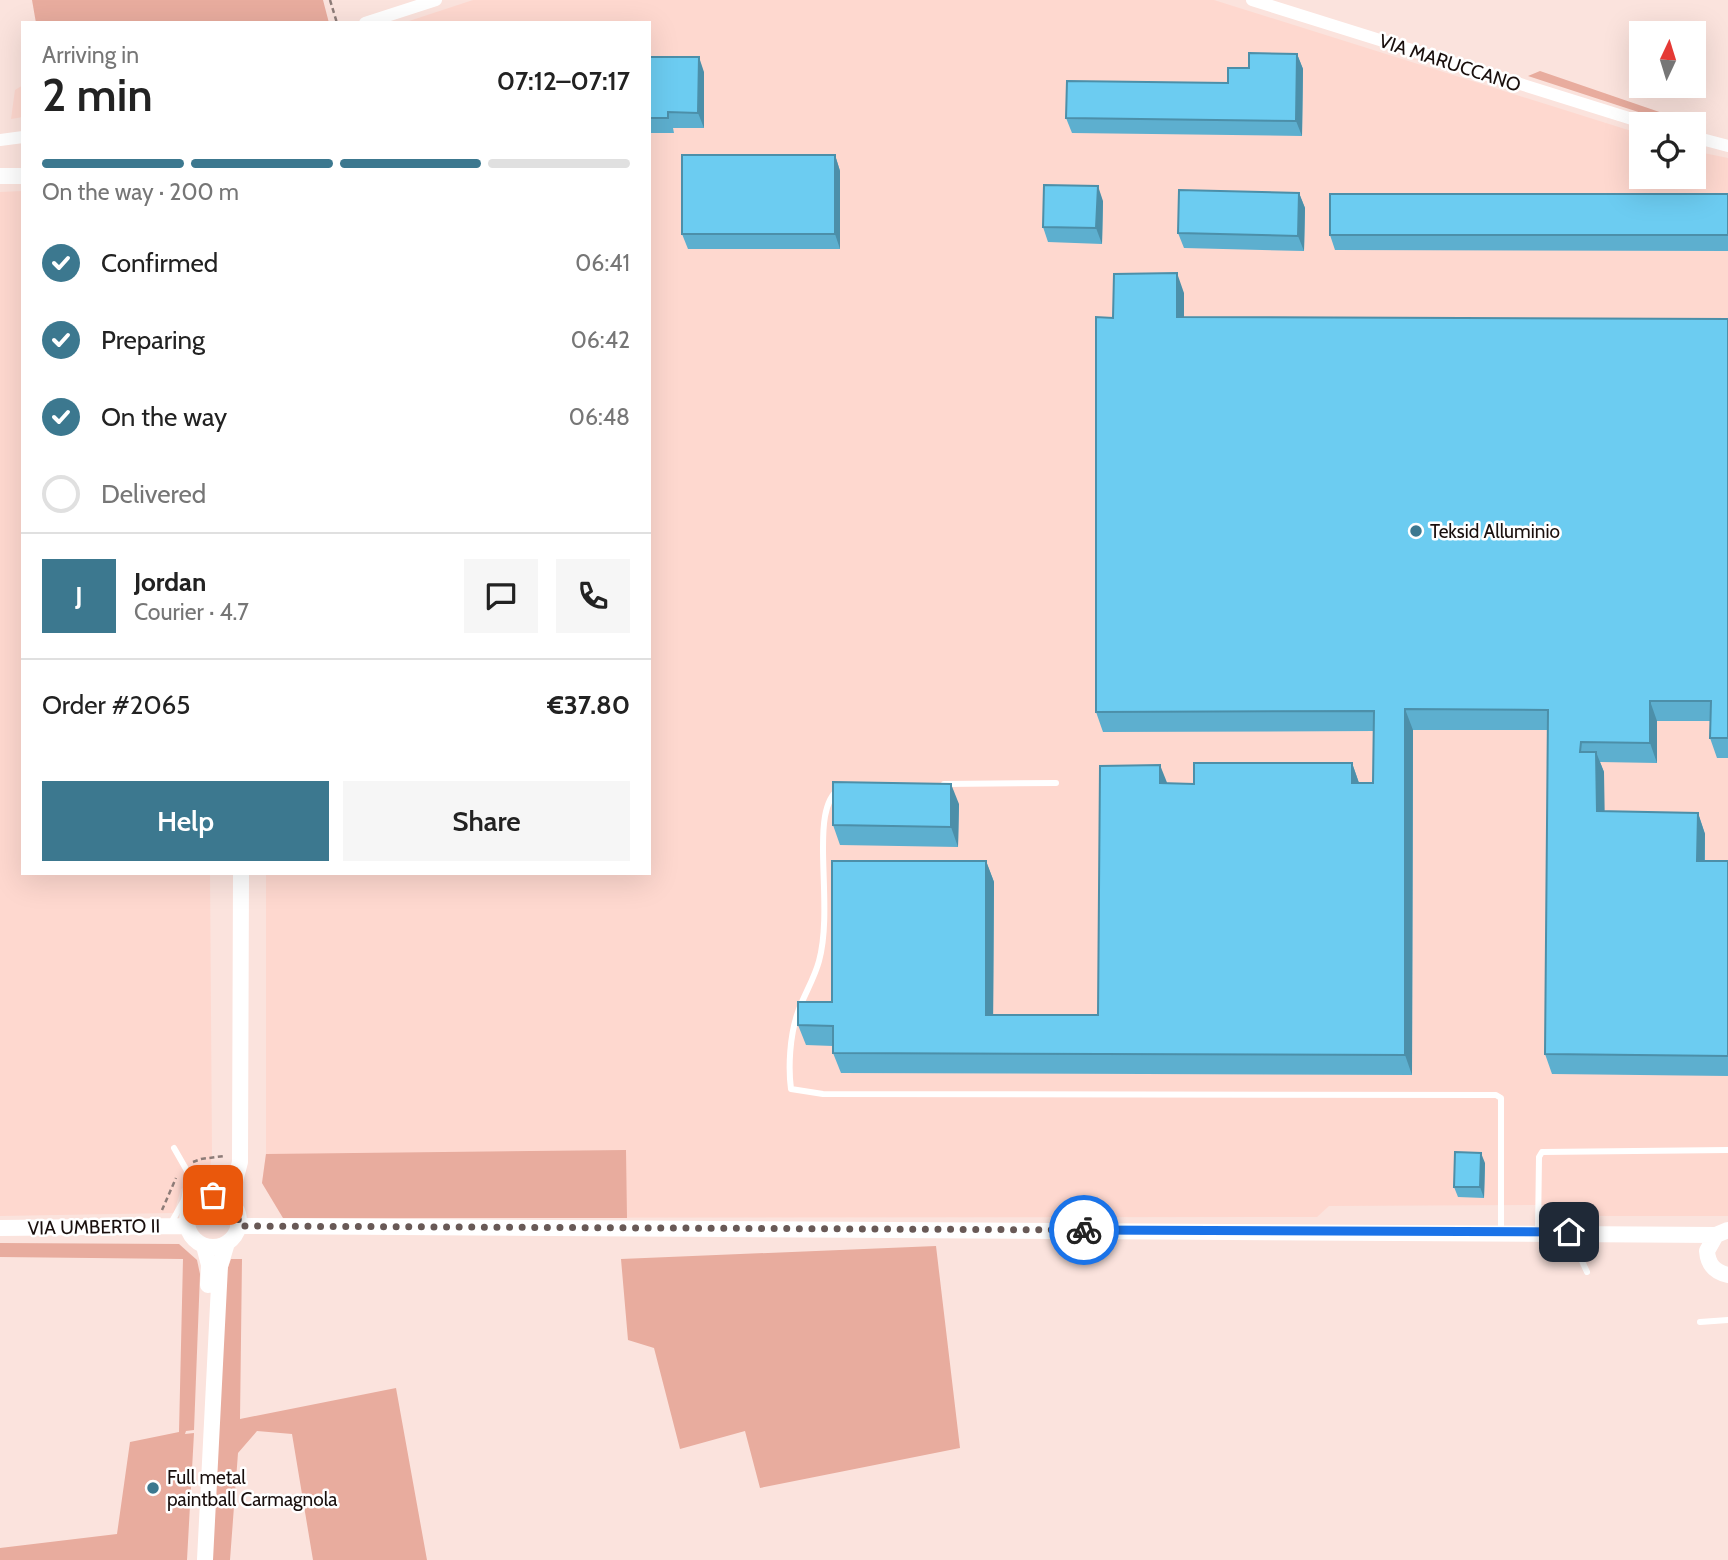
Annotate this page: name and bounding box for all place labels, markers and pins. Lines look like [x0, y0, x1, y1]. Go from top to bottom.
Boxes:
place label: Teksid Alluminio [1430, 520, 1560, 543]
marker: Teksid Alluminio [1408, 523, 1424, 539]
pin [183, 1165, 243, 1225]
pin [1539, 1202, 1599, 1262]
place label: Full metal paintball Carmagnola [167, 1466, 337, 1511]
marker: Full metal paintball Carmagnola [145, 1480, 161, 1496]

